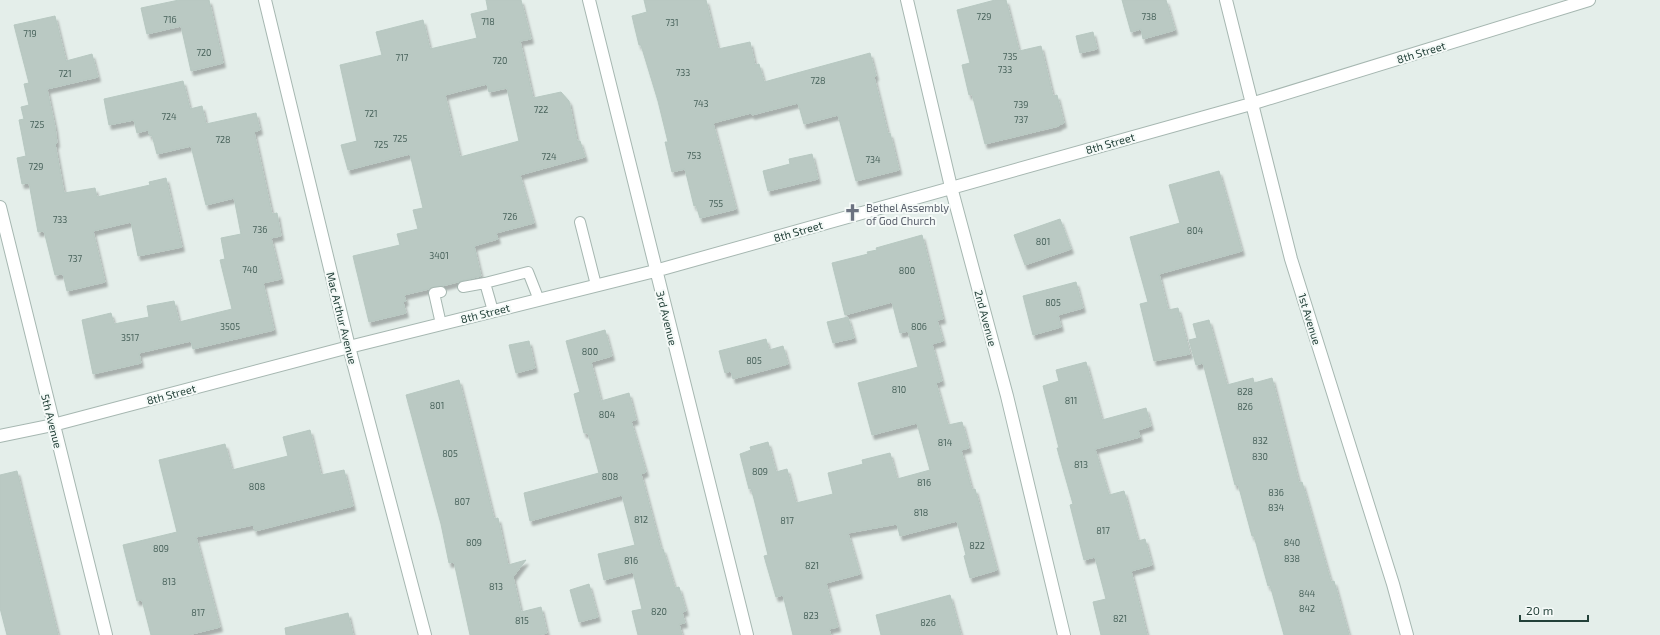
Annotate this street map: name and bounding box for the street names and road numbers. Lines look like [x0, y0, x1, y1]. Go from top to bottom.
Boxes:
street label: 8th Street [1395, 38, 1447, 66]
street label: 8th Street [1084, 130, 1136, 156]
street label: 8th Street [772, 218, 824, 244]
street label: Mac Arthur Avenue [324, 271, 360, 366]
street label: 2nd Avenue [972, 288, 1000, 348]
street label: 3rd Avenue [654, 289, 680, 347]
street label: 1st Avenue [1296, 292, 1324, 346]
street label: 8th Street [459, 301, 511, 325]
street label: 8th Street [145, 381, 197, 407]
street label: 5th Avenue [39, 392, 65, 450]

